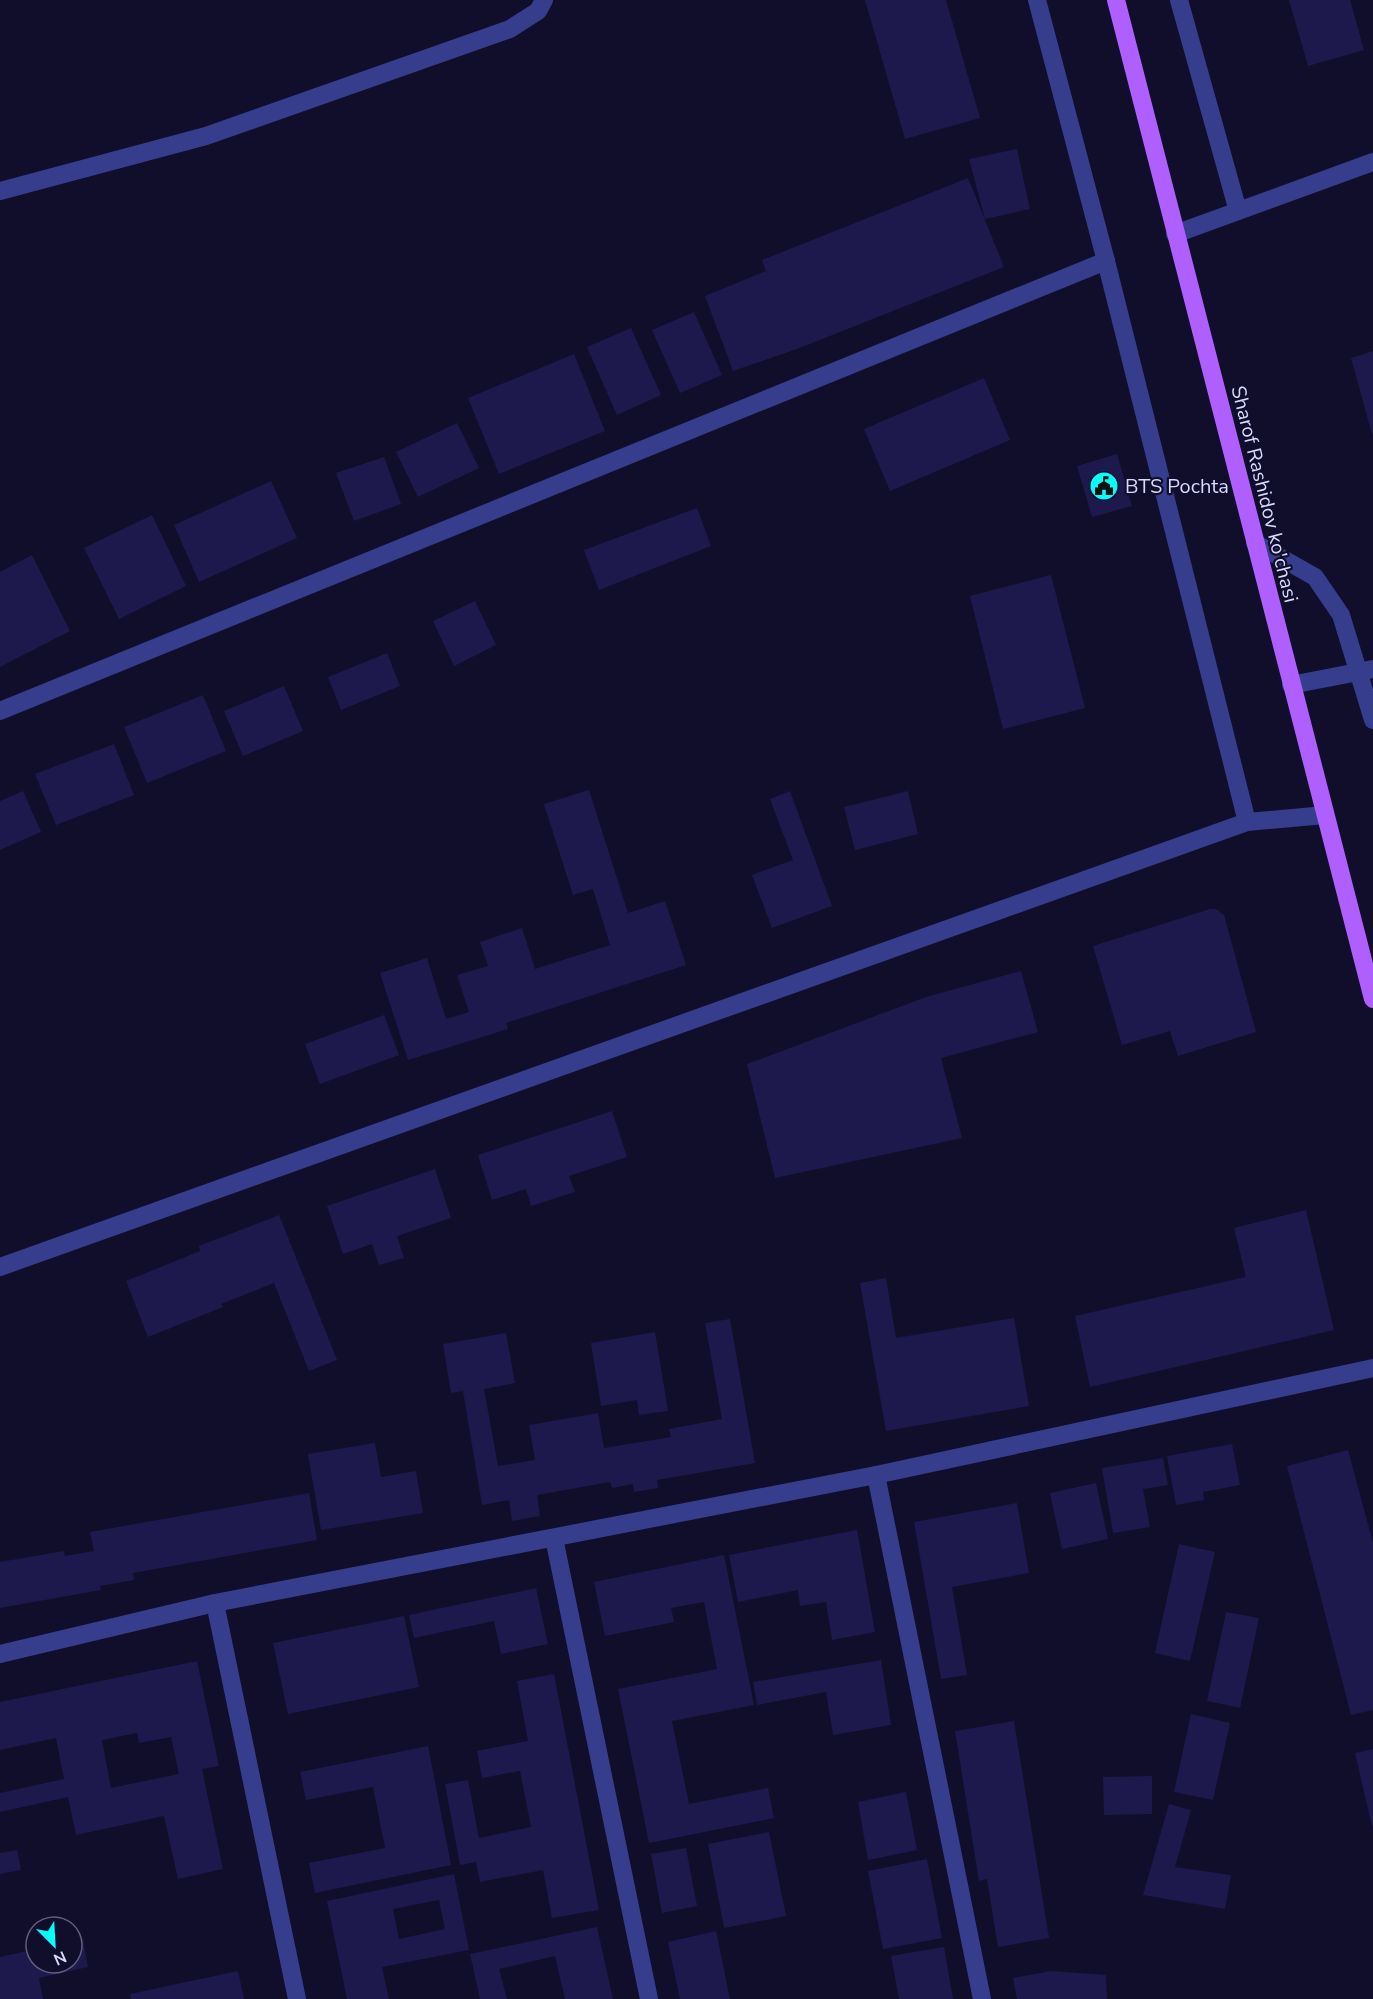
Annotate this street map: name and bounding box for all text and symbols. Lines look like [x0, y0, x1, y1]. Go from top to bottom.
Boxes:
street label: Sharof Rashidov ko'chasi [1225, 383, 1305, 605]
public building icon: BTS Pochta [1088, 470, 1120, 502]
place label: BTS Pochta [1125, 473, 1229, 500]
north arrow [24, 1915, 84, 1975]
text: N [50, 1945, 70, 1970]

